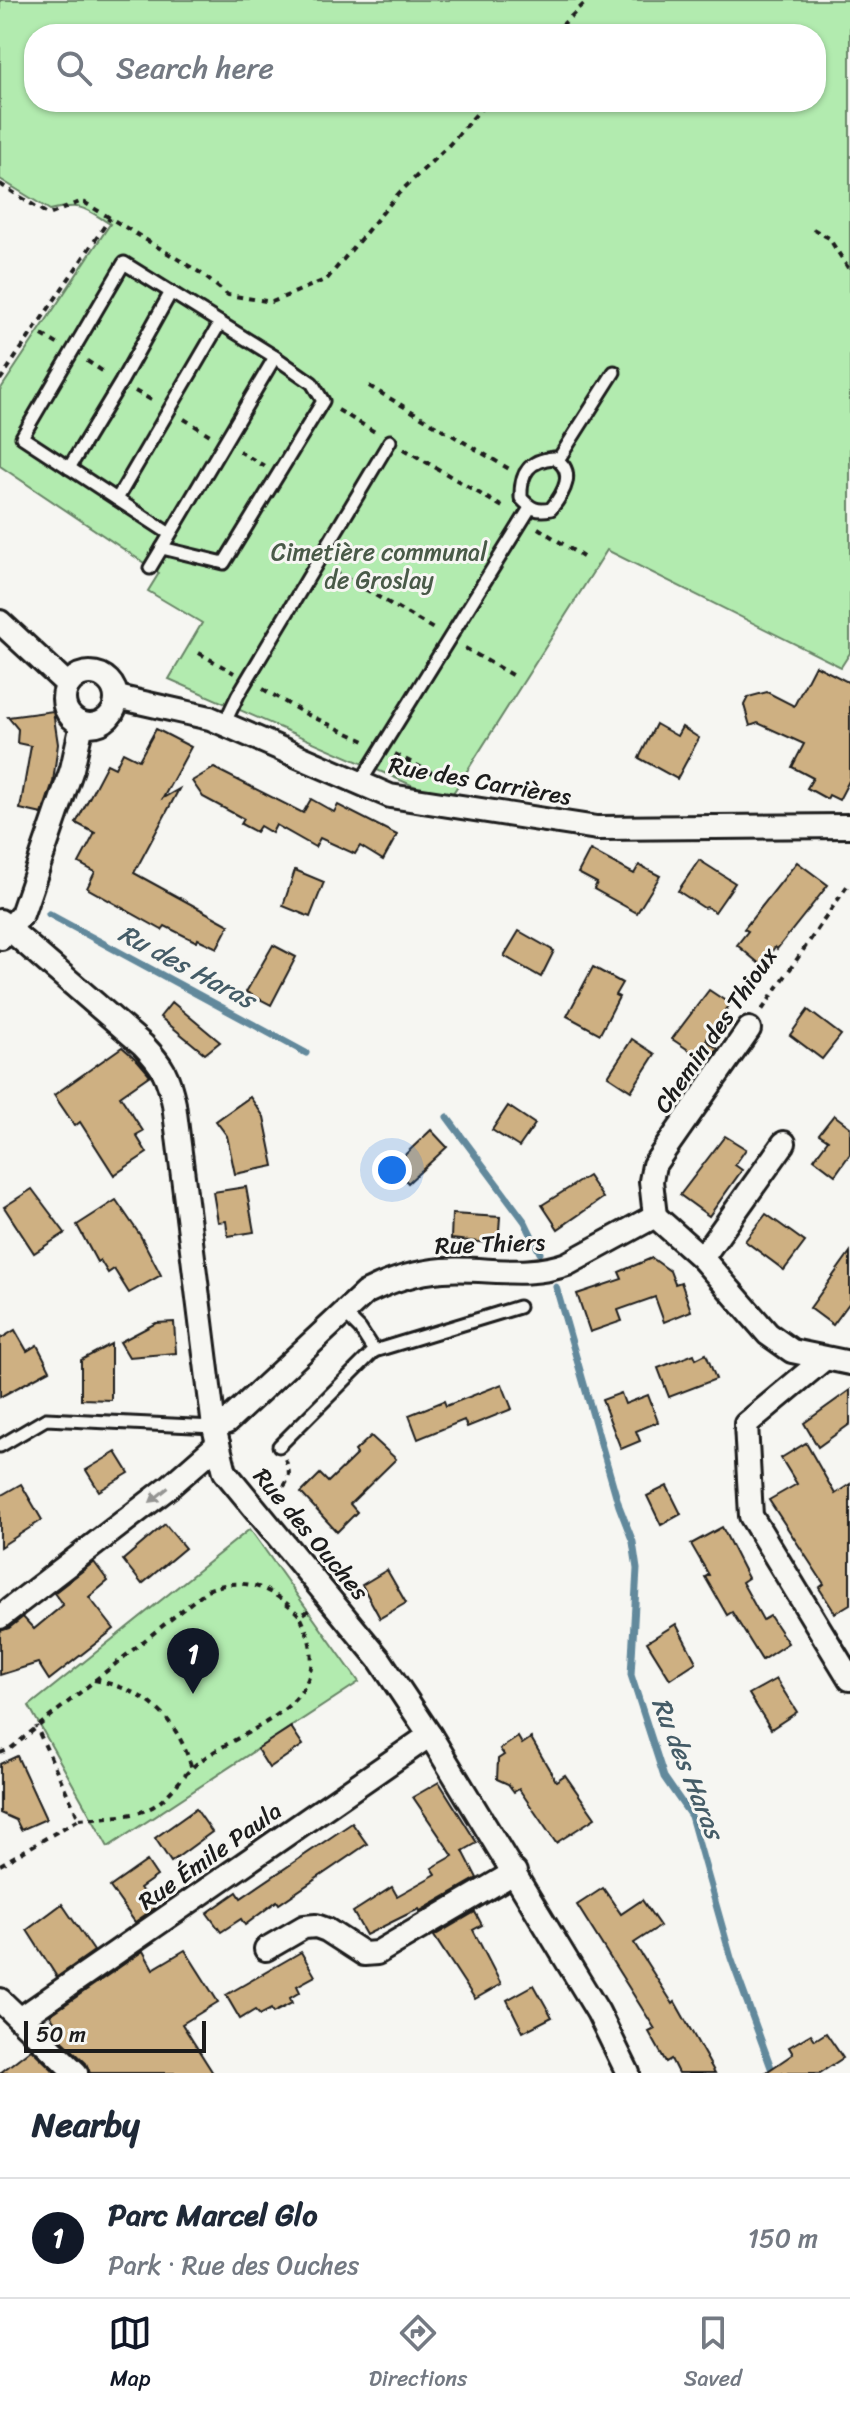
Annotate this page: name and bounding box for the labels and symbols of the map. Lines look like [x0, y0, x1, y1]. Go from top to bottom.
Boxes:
park label: Cimetière communal de Groslay [271, 531, 488, 601]
street label: Rue des Carrières [386, 744, 575, 818]
water label: Ru des Haras [110, 911, 266, 1023]
street label: Chemin des Thioux [643, 937, 790, 1122]
your location [372, 1150, 412, 1190]
street label: Rue Thiers [434, 1221, 546, 1267]
street label: Rue des Ouches [242, 1458, 380, 1610]
one-way arrow [149, 1486, 169, 1502]
pin: 1 [167, 1628, 219, 1694]
water label: Ru des Haras [639, 1690, 738, 1849]
street label: Rue Émile Paula [129, 1791, 291, 1921]
scale bar [24, 2017, 206, 2053]

